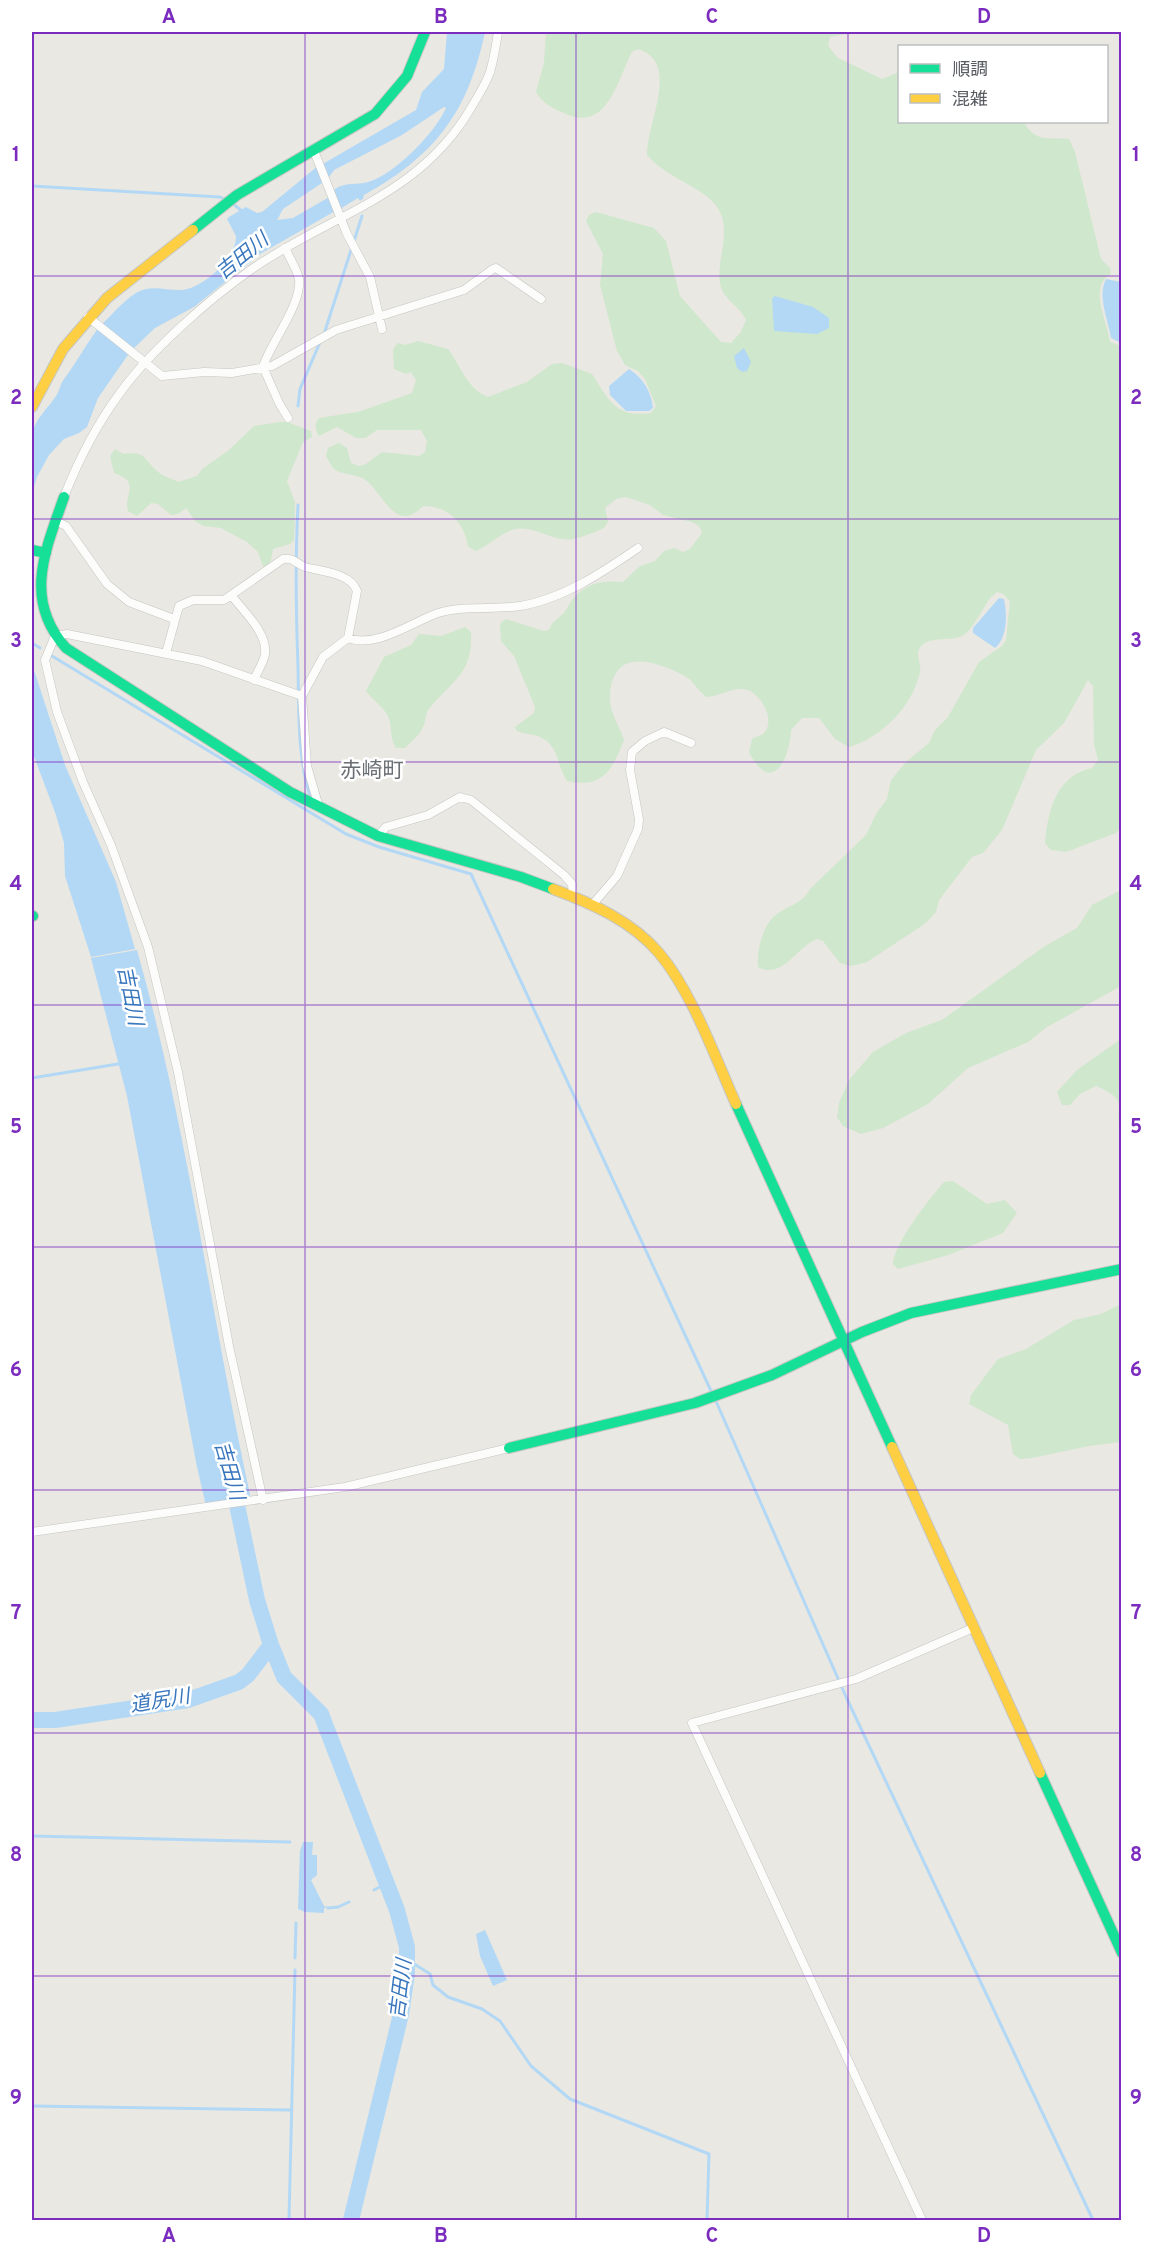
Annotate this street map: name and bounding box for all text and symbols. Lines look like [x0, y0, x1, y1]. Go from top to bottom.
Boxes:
text: A [162, 5, 176, 31]
text: B [434, 5, 448, 31]
text: C [706, 5, 718, 31]
text: D [977, 5, 991, 31]
legend [898, 45, 1108, 123]
text: 順調 [952, 59, 988, 82]
text: 混雑 [952, 89, 988, 112]
text: 1 [12, 143, 20, 169]
text: 1 [1132, 143, 1140, 169]
water label: 吉田川 [212, 227, 276, 286]
text: 2 [10, 386, 22, 412]
text: 2 [1130, 386, 1142, 412]
text: 3 [10, 629, 22, 655]
text: 3 [1130, 629, 1142, 655]
district label: 赤崎町 [341, 758, 404, 785]
text: 4 [10, 872, 22, 898]
text: 4 [1130, 872, 1142, 898]
water label: 吉田川 [111, 964, 148, 1030]
text: 5 [10, 1115, 22, 1141]
text: 5 [1130, 1115, 1142, 1141]
text: 6 [10, 1358, 22, 1384]
text: 6 [1130, 1358, 1142, 1384]
water label: 吉田川 [207, 1439, 249, 1505]
text: 7 [11, 1601, 21, 1627]
text: 7 [1131, 1601, 1141, 1627]
water label: 道尻川 [128, 1684, 194, 1720]
text: 8 [10, 1843, 22, 1869]
text: 8 [1130, 1843, 1142, 1869]
water label: 吉田川 [385, 1956, 419, 2020]
text: 9 [10, 2086, 22, 2112]
text: 9 [1130, 2086, 1142, 2112]
text: A [162, 2224, 176, 2250]
text: B [434, 2224, 448, 2250]
text: C [706, 2224, 718, 2250]
text: D [977, 2224, 991, 2250]

